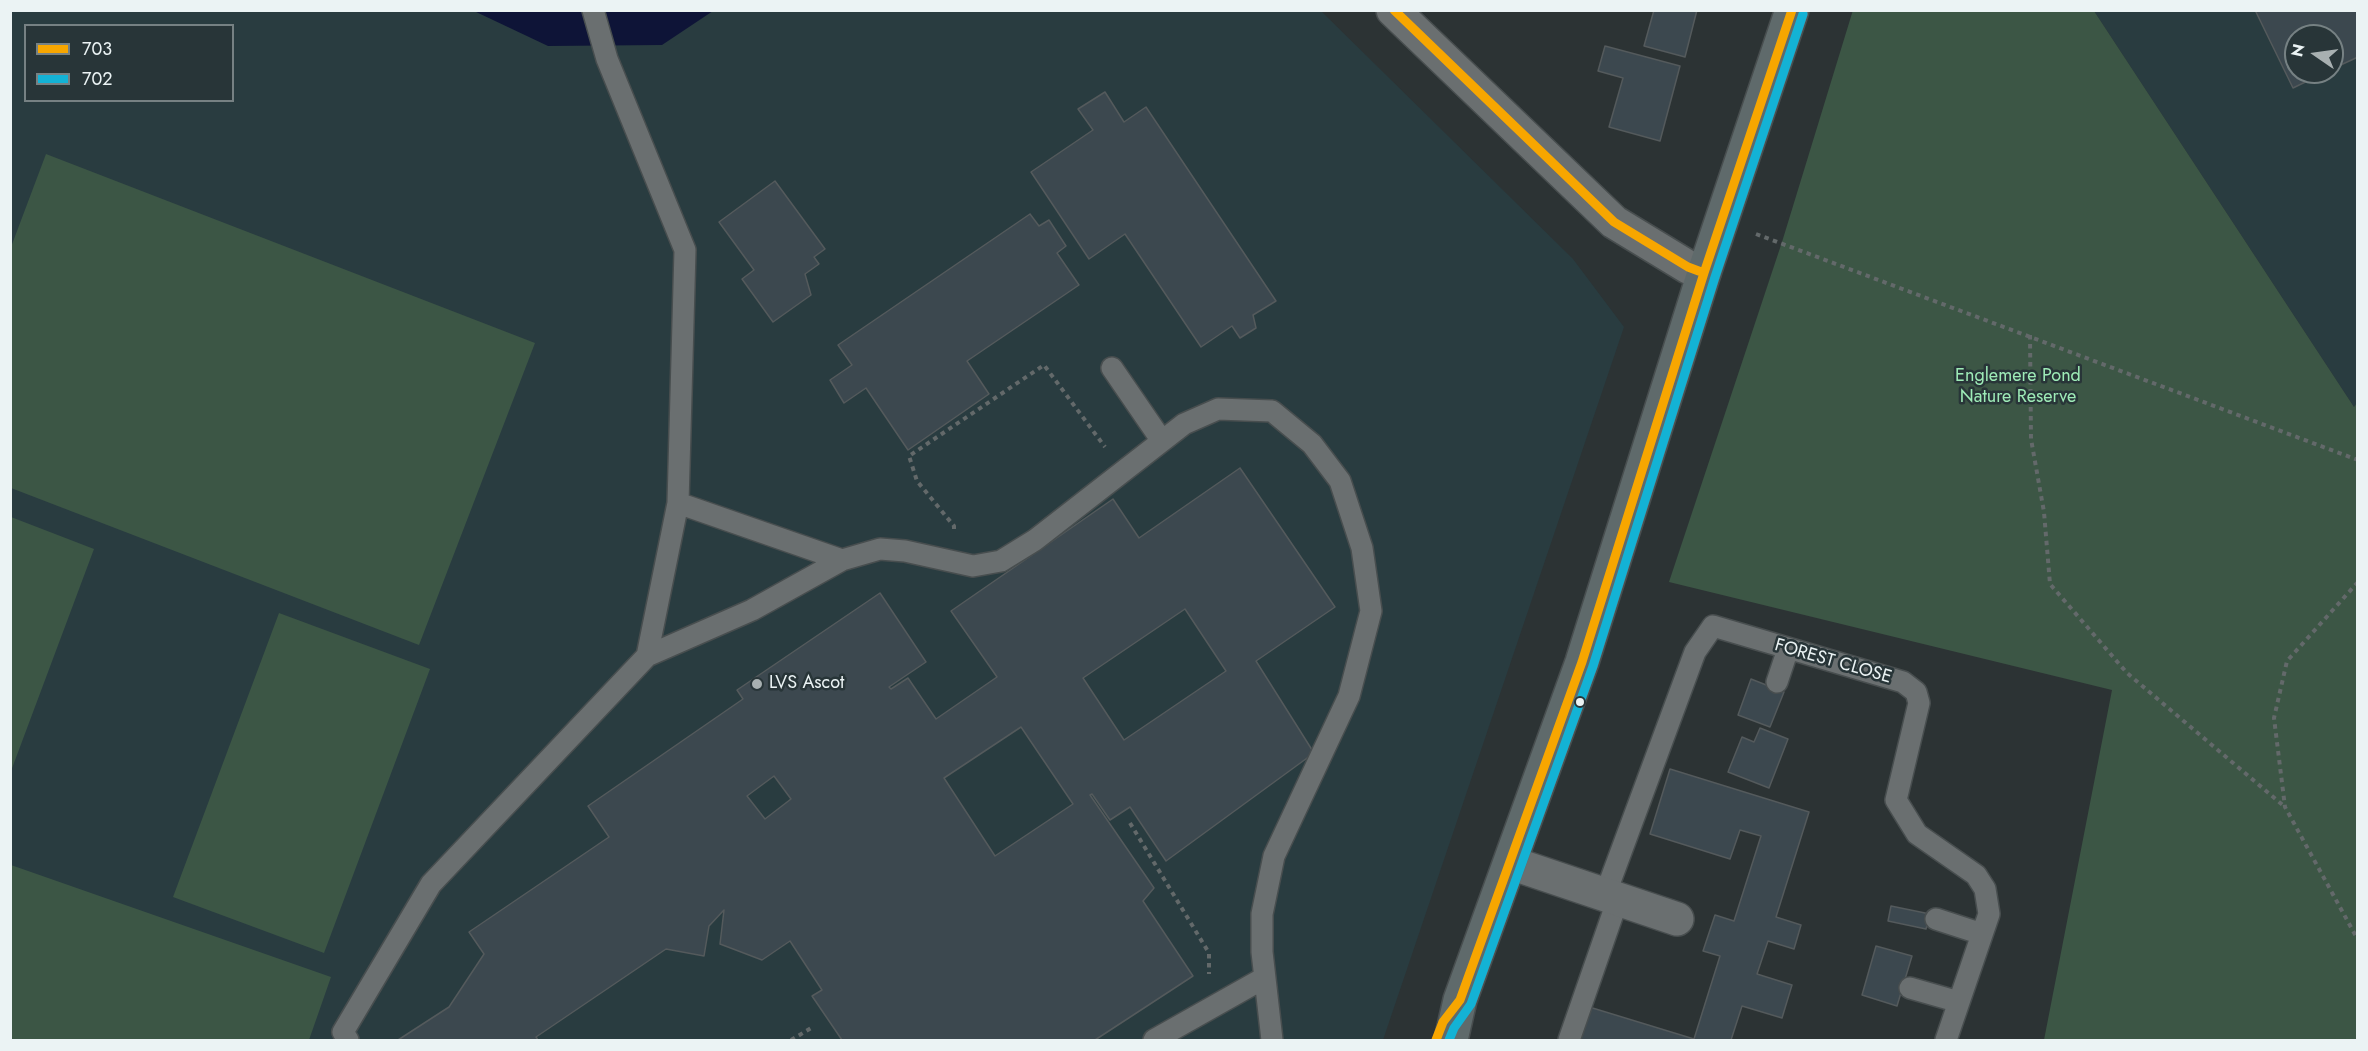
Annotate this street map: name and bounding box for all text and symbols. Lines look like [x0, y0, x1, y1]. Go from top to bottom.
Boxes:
legend [24, 24, 234, 102]
north arrow [2284, 24, 2344, 84]
text: 703 [82, 36, 112, 62]
text: N [2285, 42, 2311, 59]
text: 702 [82, 66, 113, 92]
park label: Englemere Pond Nature Reserve [1955, 366, 2081, 409]
street label: FOREST CLOSE [1772, 635, 1894, 689]
place label: LVS Ascot [769, 673, 844, 695]
marker: LVS Ascot [750, 677, 764, 691]
unlabelled marker [1574, 696, 1586, 708]

